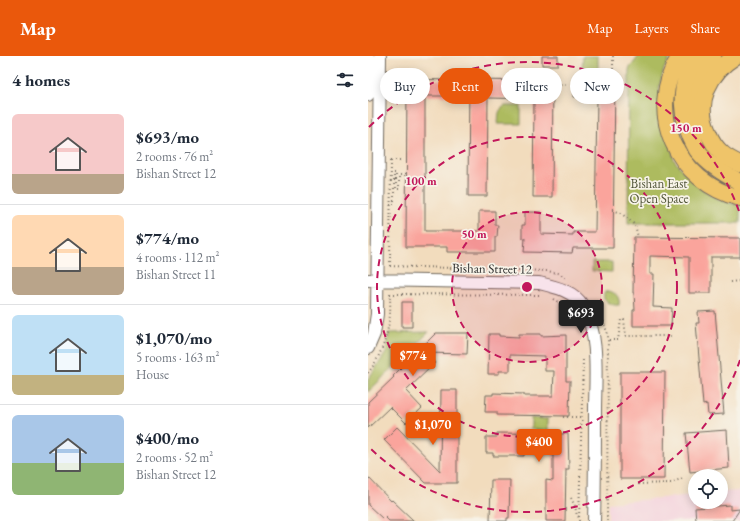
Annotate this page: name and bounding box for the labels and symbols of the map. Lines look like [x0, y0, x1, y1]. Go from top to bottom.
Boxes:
text: 150 m [670, 120, 702, 136]
text: 100 m [405, 173, 437, 189]
park label: Bishan East Open Space [629, 175, 689, 207]
text: 50 m [461, 226, 487, 242]
street label: Bishan Street 12 [452, 259, 533, 278]
centre of rings [520, 280, 534, 294]
pin: $693 [557, 300, 605, 334]
pin: $774 [389, 343, 437, 377]
pin: $1,070 [400, 412, 466, 446]
pin: $400 [515, 429, 563, 463]

